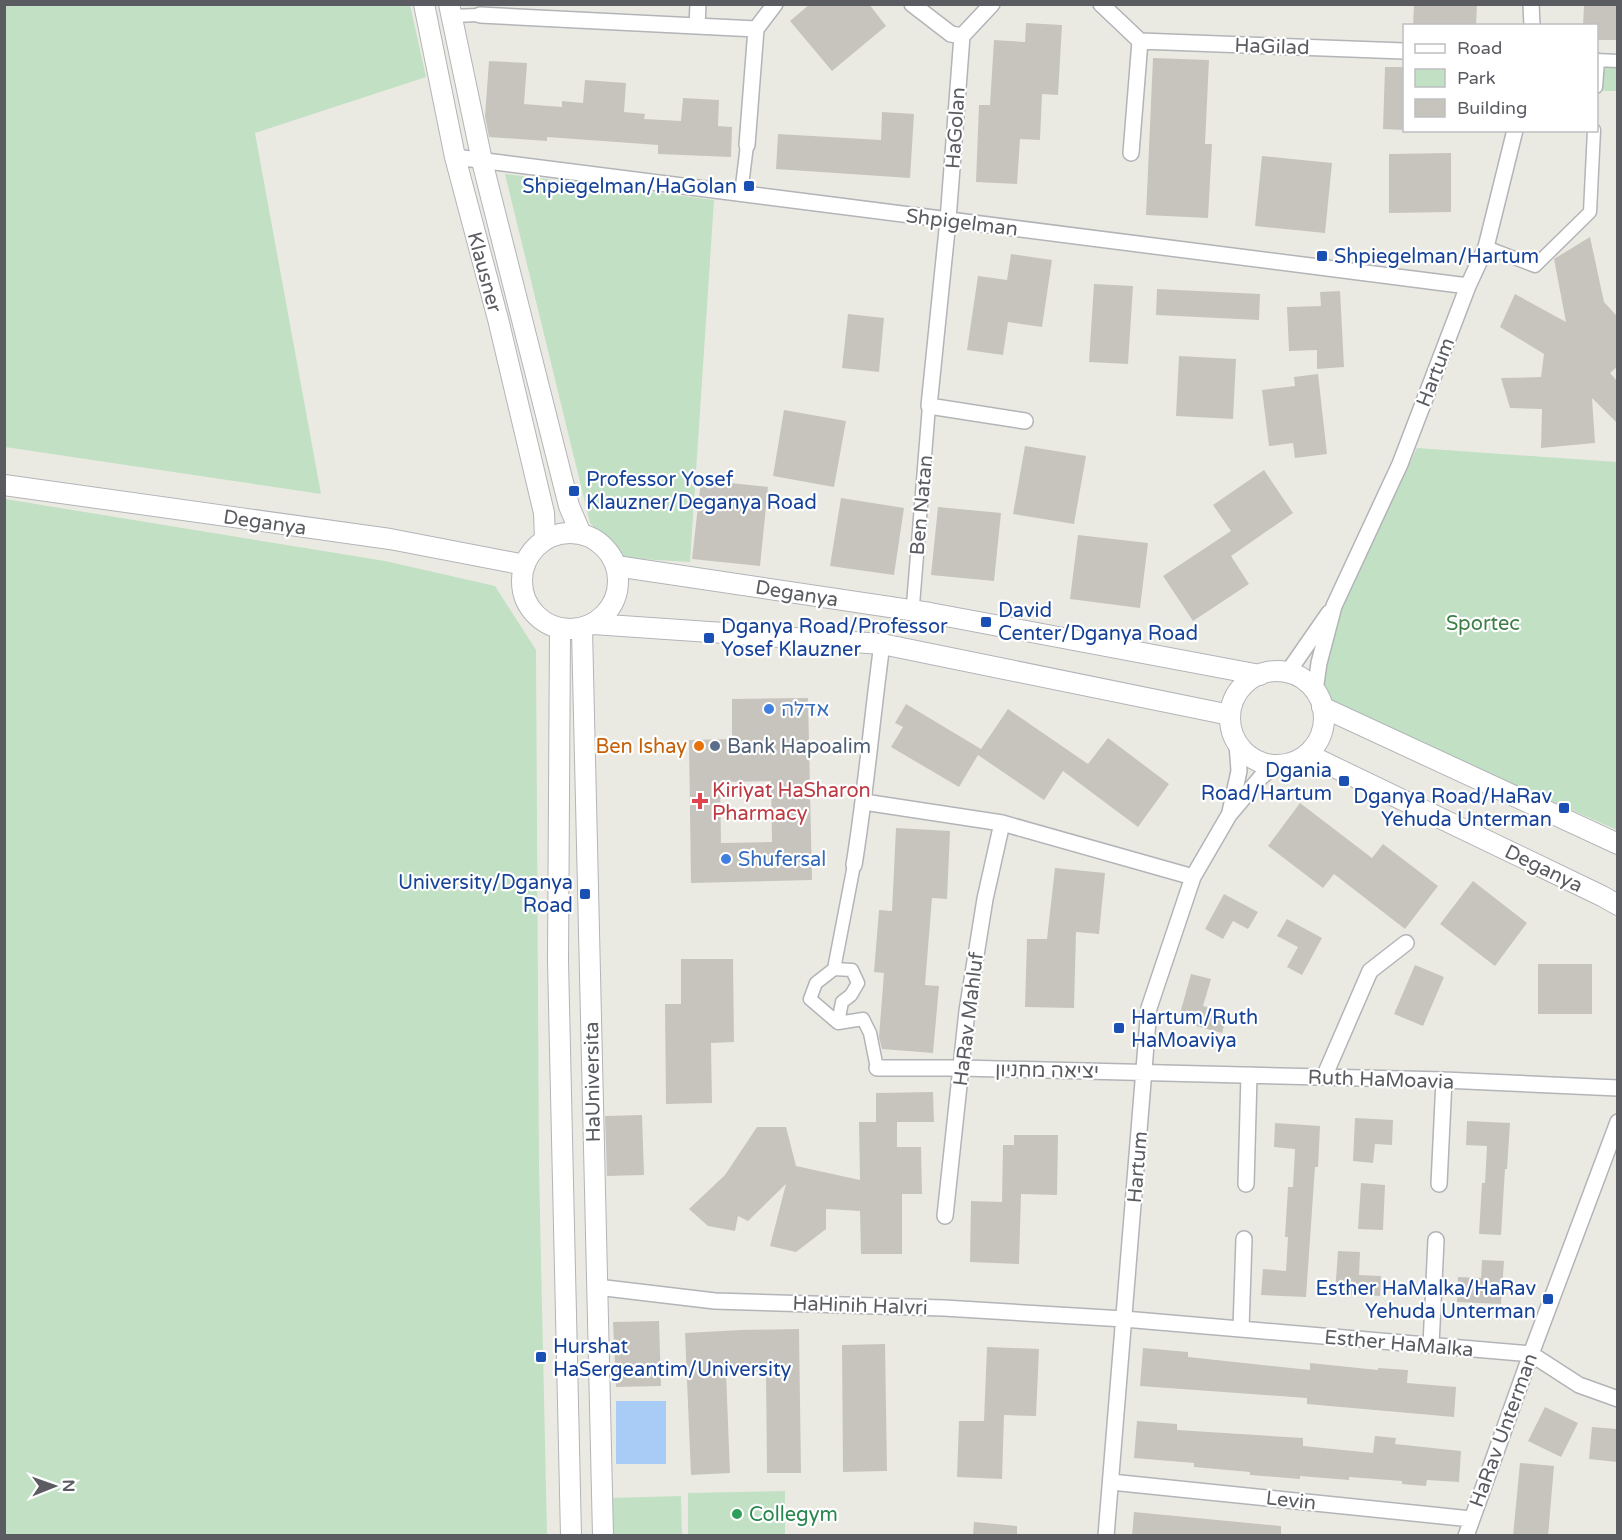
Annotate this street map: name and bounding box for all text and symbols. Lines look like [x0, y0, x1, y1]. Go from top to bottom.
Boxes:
legend [1403, 24, 1598, 132]
street label: HaGilad [1234, 34, 1310, 60]
text: Road [1457, 37, 1502, 59]
text: Park [1457, 67, 1496, 89]
street label: HaGolan [941, 86, 971, 170]
text: Building [1457, 97, 1527, 119]
place label: Shpiegelman/HaGolan [522, 175, 737, 199]
marker: Shpiegelman/HaGolan [742, 179, 756, 193]
street label: Shpigelman [905, 204, 1019, 242]
street label: Klausner [462, 229, 506, 316]
place label: Shpiegelman/Hartum [1334, 245, 1539, 269]
marker: Shpiegelman/Hartum [1315, 249, 1329, 263]
street label: Hartum [1412, 334, 1460, 410]
street label: Ben Natan [906, 454, 938, 556]
place label: Professor Yosef Klauzner/Deganya Road [586, 468, 817, 515]
marker: Professor Yosef Klauzner/Deganya Road [567, 484, 581, 498]
street label: Deganya [222, 505, 308, 541]
street label: Deganya [754, 576, 840, 612]
place label: David Center/Dganya Road [998, 599, 1198, 646]
park label: Sportec [1446, 612, 1520, 636]
place label: Dganya Road/Professor Yosef Klauzner [721, 615, 948, 662]
marker: David Center/Dganya Road [979, 615, 993, 629]
marker: Dganya Road/Professor Yosef Klauzner [702, 631, 716, 645]
place label: אדלה [781, 698, 830, 722]
marker: אדלה [762, 702, 776, 716]
place label: Ben Ishay [595, 735, 687, 759]
place label: Bank Hapoalim [727, 735, 871, 759]
marker: Ben Ishay [692, 739, 706, 753]
marker: Bank Hapoalim [708, 739, 722, 753]
place label: Dgania Road/Hartum [1201, 759, 1332, 806]
marker: Dgania Road/Hartum [1337, 774, 1351, 788]
place label: Kiriyat HaSharon Pharmacy [712, 779, 871, 826]
place label: Dganya Road/HaRav Yehuda Unterman [1353, 785, 1552, 832]
marker: Kiriyat HaSharon Pharmacy [693, 794, 707, 808]
marker: Dganya Road/HaRav Yehuda Unterman [1557, 801, 1571, 815]
street label: Deganya [1501, 840, 1586, 898]
place label: Shufersal [738, 848, 826, 872]
marker: Shufersal [719, 852, 733, 866]
place label: University/Dganya Road [398, 871, 573, 918]
marker: University/Dganya Road [578, 887, 592, 901]
street label: HaRav Mahluf [949, 950, 989, 1087]
place label: Hartum/Ruth HaMoaviya [1131, 1006, 1258, 1053]
street label: HaUniversita [580, 1021, 606, 1143]
marker: Hartum/Ruth HaMoaviya [1112, 1021, 1126, 1035]
street label: יציאה מחניון [995, 1058, 1099, 1084]
street label: Ruth HaMoavia [1307, 1065, 1455, 1095]
street label: Hartum [1123, 1130, 1153, 1204]
place label: Esther HaMalka/HaRav Yehuda Unterman [1315, 1277, 1536, 1324]
street label: HaHinih HaIvri [792, 1292, 928, 1320]
marker: Esther HaMalka/HaRav Yehuda Unterman [1541, 1292, 1555, 1306]
street label: Esther HaMalka [1323, 1326, 1475, 1362]
place label: Hurshat HaSergeantim/University [553, 1335, 791, 1382]
marker: Hurshat HaSergeantim/University [534, 1350, 548, 1364]
street label: HaRav Unterman [1465, 1350, 1543, 1511]
north arrow [24, 1456, 84, 1516]
text: N [58, 1479, 78, 1492]
street label: Levin [1265, 1486, 1317, 1516]
place label: Collegym [749, 1503, 838, 1527]
marker: Collegym [730, 1507, 744, 1521]

